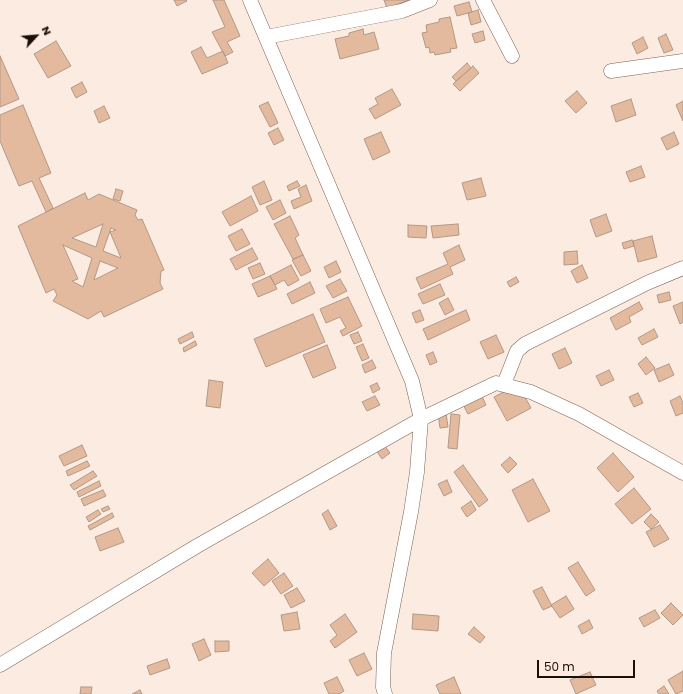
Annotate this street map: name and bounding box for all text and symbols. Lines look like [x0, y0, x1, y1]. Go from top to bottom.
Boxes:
north arrow [16, 16, 56, 56]
text: N [38, 24, 56, 38]
scale bar [539, 652, 637, 678]
text: 50 m [544, 658, 575, 675]

